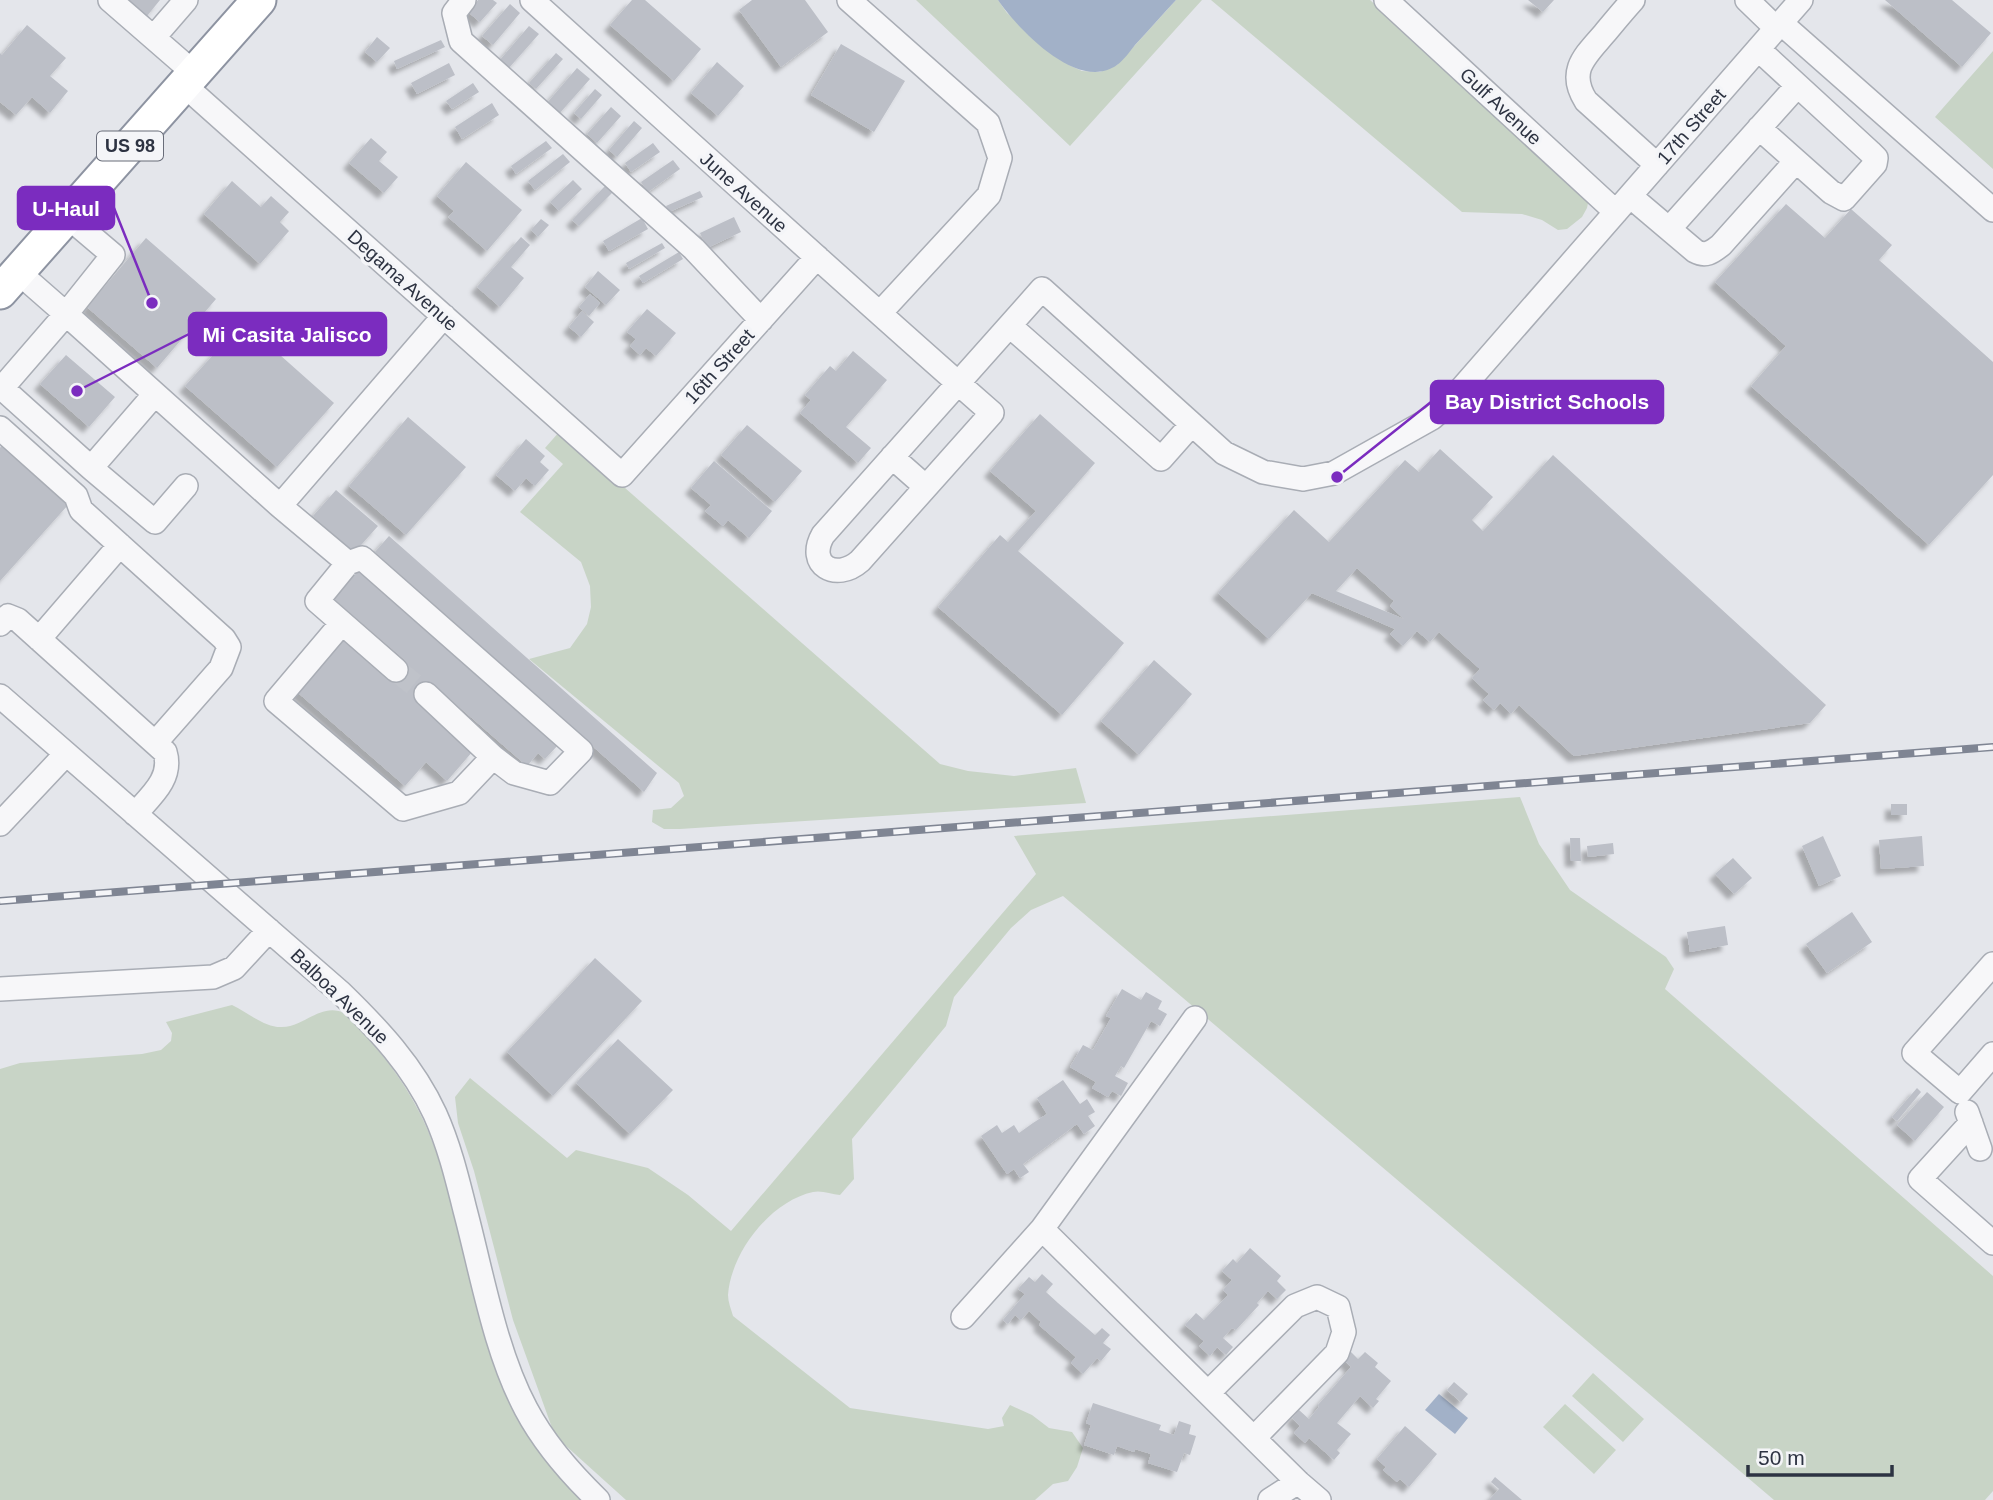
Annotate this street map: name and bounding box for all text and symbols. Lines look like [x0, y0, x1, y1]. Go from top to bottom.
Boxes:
street label: Gulf Avenue [1456, 63, 1546, 149]
street label: 17th Street [1653, 84, 1730, 168]
road number: US 98 [97, 132, 163, 160]
street label: June Avenue [696, 148, 791, 237]
callout: U-Haul [18, 187, 114, 229]
text: U-Haul [32, 197, 100, 220]
street label: Degama Avenue [344, 226, 462, 335]
callout: Mi Casita Jalisco [189, 313, 386, 355]
text: Mi Casita Jalisco [202, 323, 372, 346]
street label: 16th Street [680, 324, 759, 408]
callout: Bay District Schools [1431, 381, 1663, 423]
text: Bay District Schools [1445, 390, 1649, 413]
street label: Balboa Avenue [287, 945, 393, 1048]
scale bar [1748, 1434, 1892, 1478]
text: 50 m [1758, 1446, 1805, 1469]

